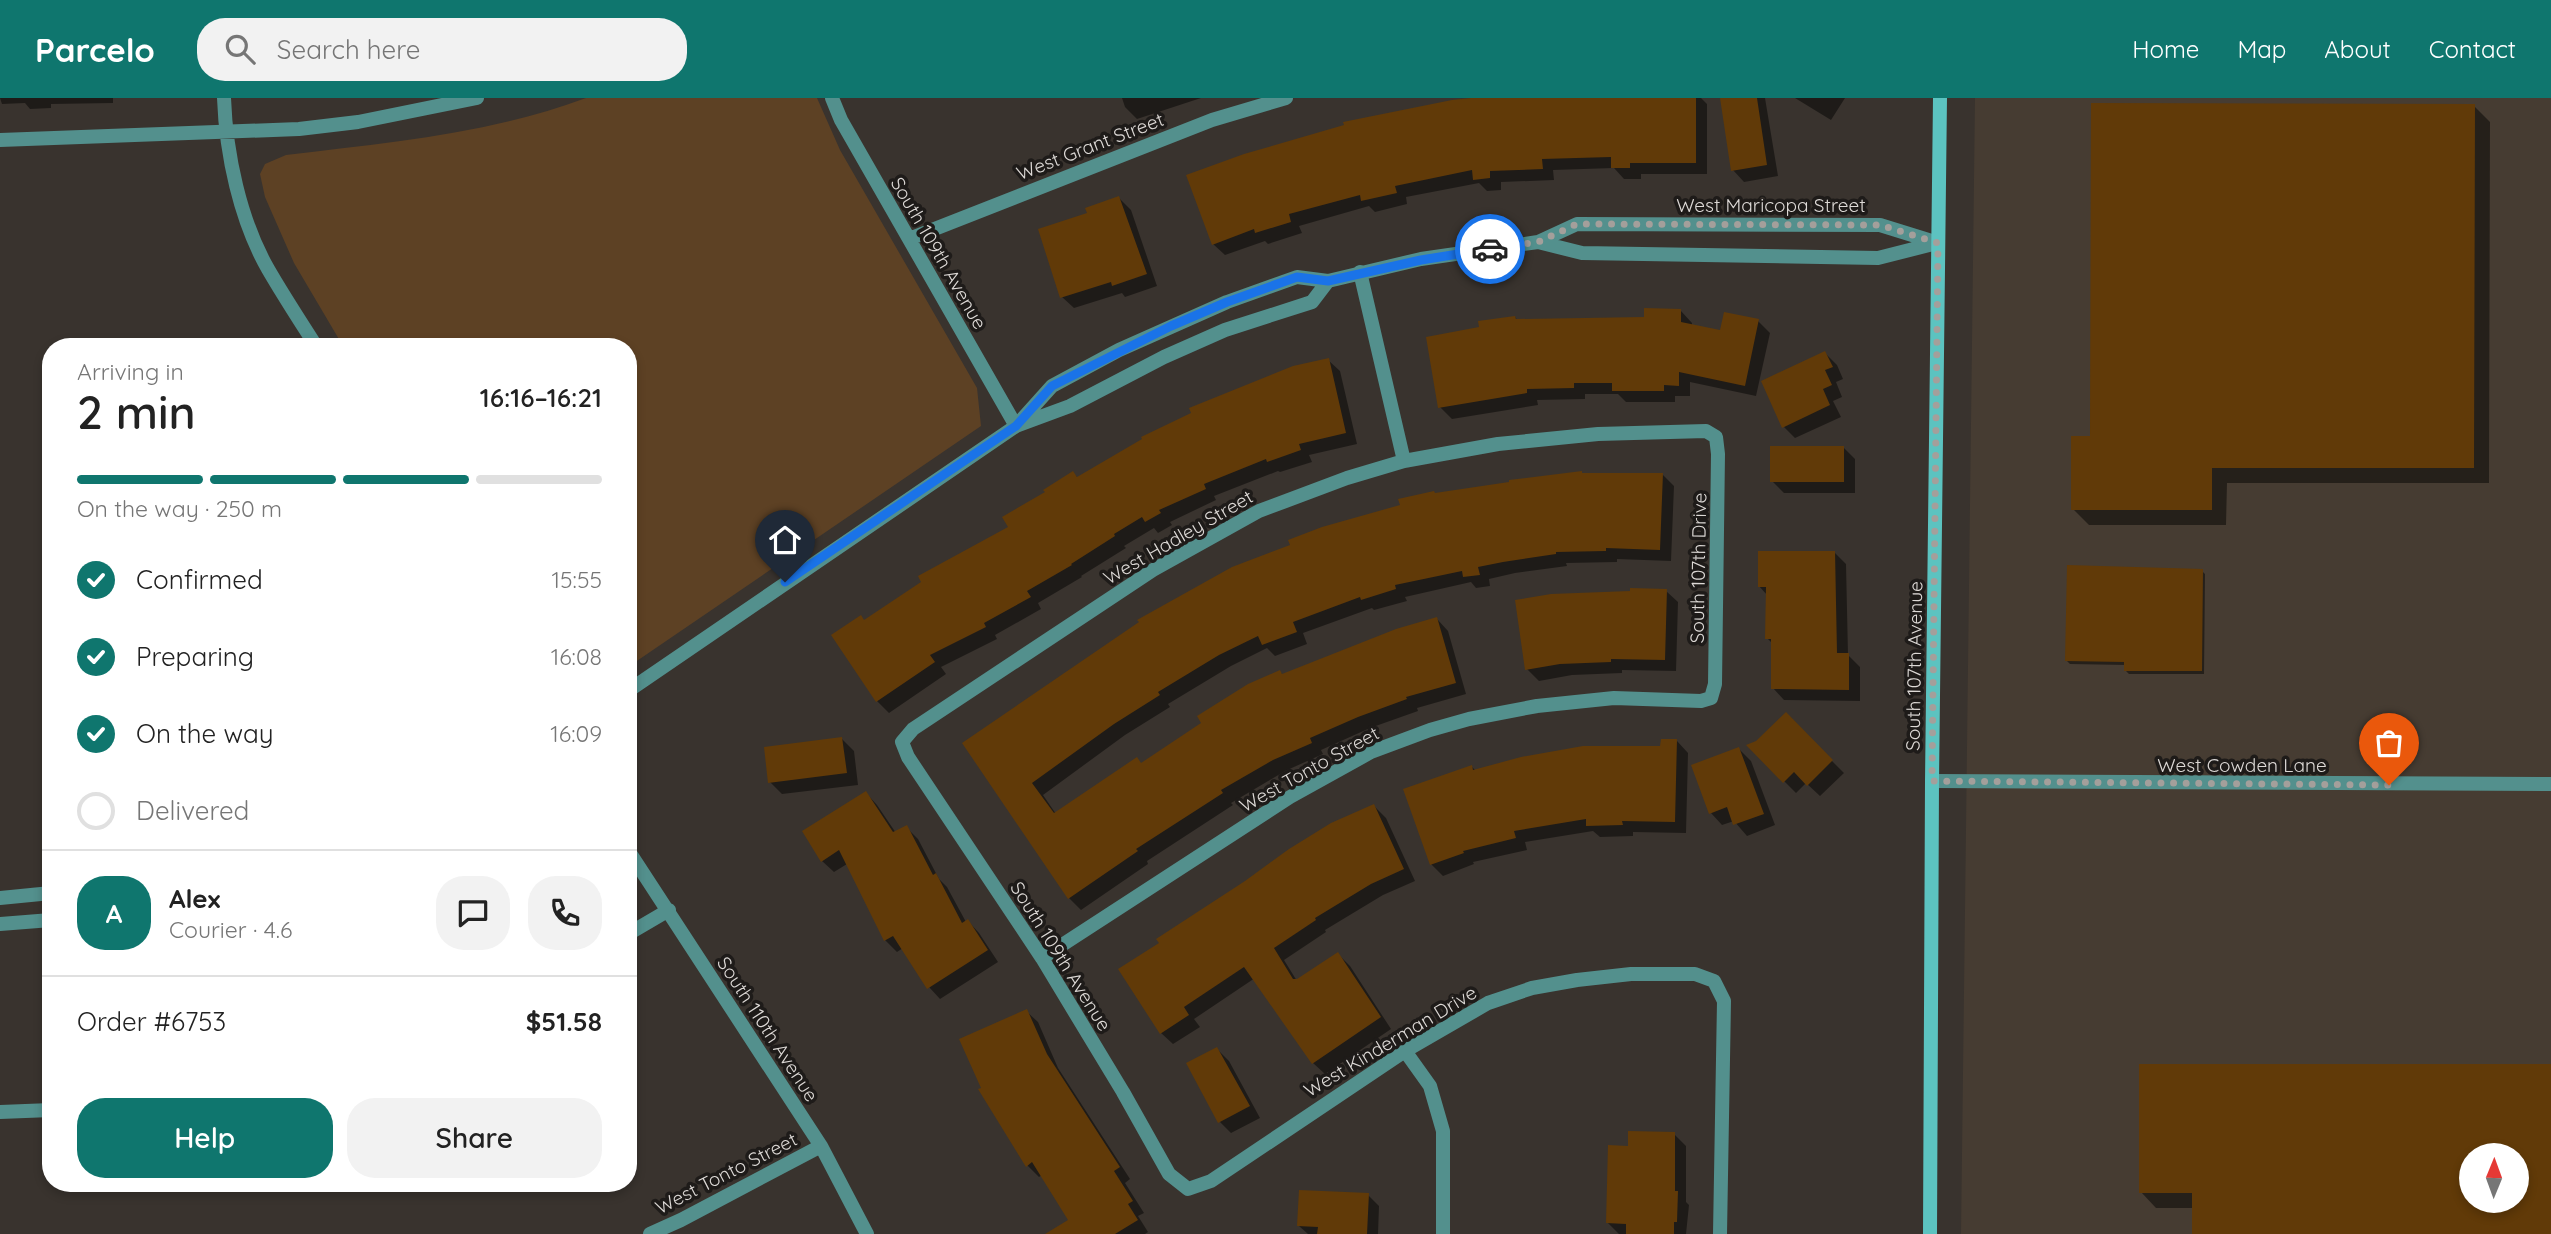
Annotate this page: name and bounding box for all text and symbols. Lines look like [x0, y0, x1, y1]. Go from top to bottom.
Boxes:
search box [197, 18, 687, 81]
text: Parcelo [35, 29, 155, 70]
icon: search [221, 30, 259, 68]
text: Search here [277, 33, 420, 66]
text: Home [2132, 34, 2199, 64]
text: Map [2237, 34, 2286, 64]
text: About [2324, 34, 2391, 64]
text: Contact [2429, 34, 2516, 64]
street label: West Grant Street [1013, 107, 1167, 185]
street label: South 109th Avenue [886, 173, 992, 333]
street label: West Maricopa Street [1676, 193, 1866, 217]
courier [1455, 214, 1525, 284]
icon: car [1471, 230, 1509, 268]
text: Arriving in [77, 357, 184, 386]
text: 16:16–16:21 [480, 381, 602, 414]
text: 2 min [77, 383, 196, 441]
street label: West Hadley Street [1099, 484, 1257, 590]
street label: South 107th Drive [1685, 493, 1711, 643]
text: On the way · 250 m [77, 494, 282, 523]
pin [755, 510, 815, 582]
icon: home [766, 521, 804, 559]
icon: check [77, 561, 115, 599]
text: Confirmed [136, 563, 263, 596]
text: 15:55 [552, 565, 602, 594]
street label: South 107th Avenue [1901, 581, 1927, 751]
icon: check [77, 638, 115, 676]
text: Preparing [136, 640, 254, 673]
text: 16:08 [551, 642, 602, 671]
pin [2359, 713, 2419, 785]
icon: check [77, 715, 115, 753]
text: On the way [136, 717, 274, 750]
text: 16:09 [550, 719, 602, 748]
street label: West Tonto Street [1235, 721, 1383, 817]
icon: bag [2370, 724, 2408, 762]
street label: West Cowden Lane [2157, 753, 2327, 777]
text: Delivered [136, 794, 249, 827]
button: chat [436, 876, 510, 950]
button: phone [528, 876, 602, 950]
street label: South 109th Avenue [1005, 877, 1117, 1035]
text: Alex [169, 882, 220, 915]
text: A [106, 897, 122, 930]
text: Courier · 4.6 [169, 915, 292, 944]
street label: South 110th Avenue [712, 952, 824, 1106]
street label: West Kinderman Drive [1299, 980, 1481, 1102]
text: Order #6753 [77, 1005, 226, 1038]
text: $51.58 [526, 1005, 602, 1038]
button: Help [77, 1098, 333, 1178]
button: Share [347, 1098, 602, 1178]
street label: West Tonto Street [651, 1127, 801, 1219]
north arrow [2459, 1143, 2529, 1213]
map controls [2459, 1143, 2529, 1213]

